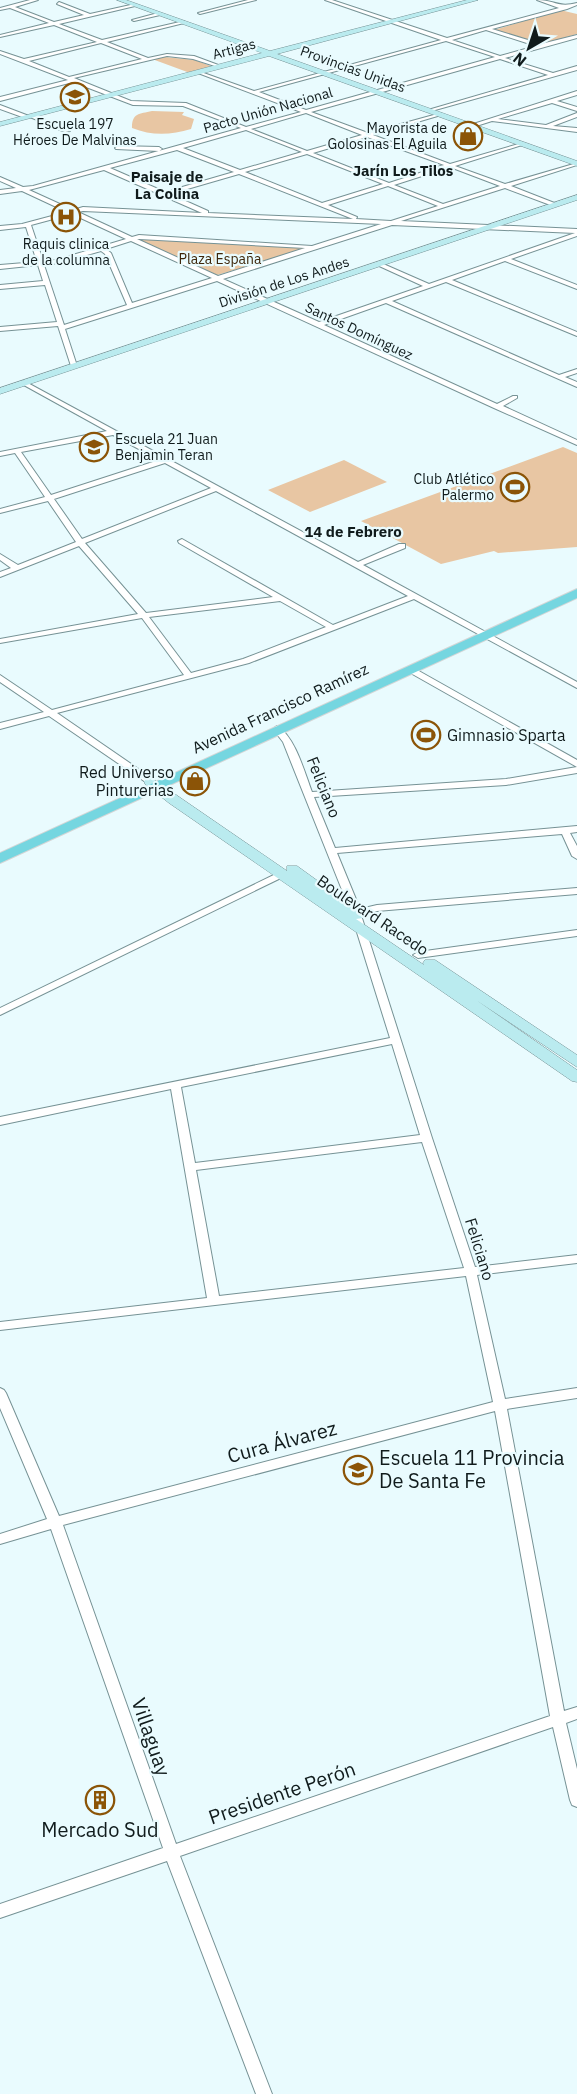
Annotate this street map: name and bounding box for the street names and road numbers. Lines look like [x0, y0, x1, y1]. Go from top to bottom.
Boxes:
street label: Artigas [210, 35, 258, 63]
street label: Provincias Unidas [298, 42, 408, 96]
street label: Pacto Unión Nacional [201, 83, 335, 137]
street label: División de Los Andes [216, 252, 352, 312]
street label: Santos Domínguez [302, 298, 416, 364]
street label: Avenida Francisco Ramírez [189, 658, 371, 758]
street label: Feliciano [303, 753, 345, 821]
street label: Boulevard Racedo [313, 870, 433, 960]
street label: Feliciano [461, 1215, 499, 1283]
street label: Cura Álvarez [224, 1414, 340, 1469]
street label: Villaguay [126, 1694, 177, 1780]
street label: Presidente Perón [205, 1755, 359, 1830]

